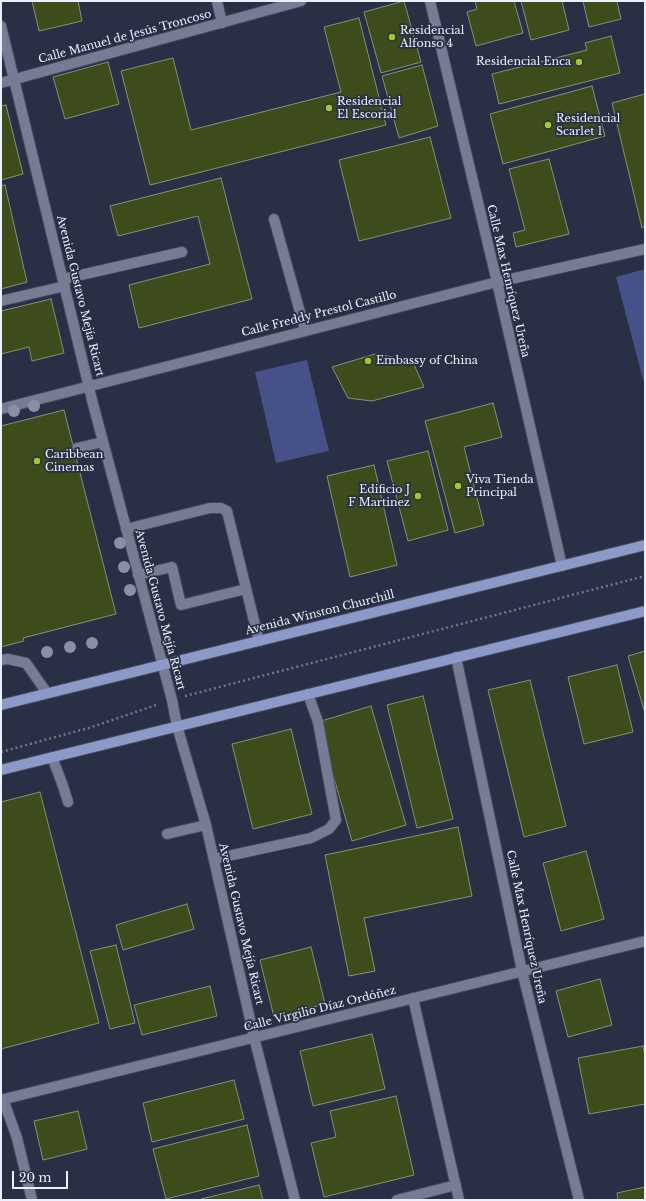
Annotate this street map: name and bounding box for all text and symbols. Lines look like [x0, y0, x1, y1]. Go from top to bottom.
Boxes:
street label: Calle Manuel de Jesús Troncoso [37, 8, 213, 66]
place label: Residencial Alfonso 4 [400, 24, 464, 50]
marker: Residencial Alfonso 4 [387, 32, 397, 42]
place label: Residencial Enca [476, 55, 571, 69]
marker: Residencial Enca [574, 57, 584, 67]
place label: Residencial El Escorial [337, 95, 401, 121]
marker: Residencial El Escorial [324, 103, 334, 113]
place label: Residencial Scarlet 1 [556, 112, 620, 138]
marker: Residencial Scarlet 1 [543, 120, 553, 130]
street label: Calle Max Henríquez Ureña [484, 203, 532, 359]
street label: Avenida Gustavo Mejía Ricart [54, 214, 106, 378]
street label: Calle Freddy Prestol Castillo [240, 288, 398, 340]
place label: Embassy of China [376, 354, 478, 368]
marker: Embassy of China [363, 356, 373, 366]
place label: Caribbean Cinemas [45, 448, 103, 474]
marker: Caribbean Cinemas [32, 456, 42, 466]
place label: Viva Tienda Principal [466, 473, 534, 499]
marker: Viva Tienda Principal [453, 481, 463, 491]
place label: Edificio J F Martinez [348, 483, 410, 509]
marker: Edificio J F Martinez [413, 491, 423, 501]
street label: Avenida Gustavo Mejía Ricart [132, 528, 188, 692]
street label: Avenida Winston Churchill [244, 588, 396, 638]
street label: Avenida Gustavo Mejía Ricart [216, 842, 266, 1006]
street label: Calle Max Henríquez Ureña [503, 849, 549, 1005]
street label: Calle Virgilio Díaz Ordóñez [243, 984, 397, 1034]
scale bar [14, 1163, 70, 1189]
text: 20 m [19, 1170, 51, 1185]

